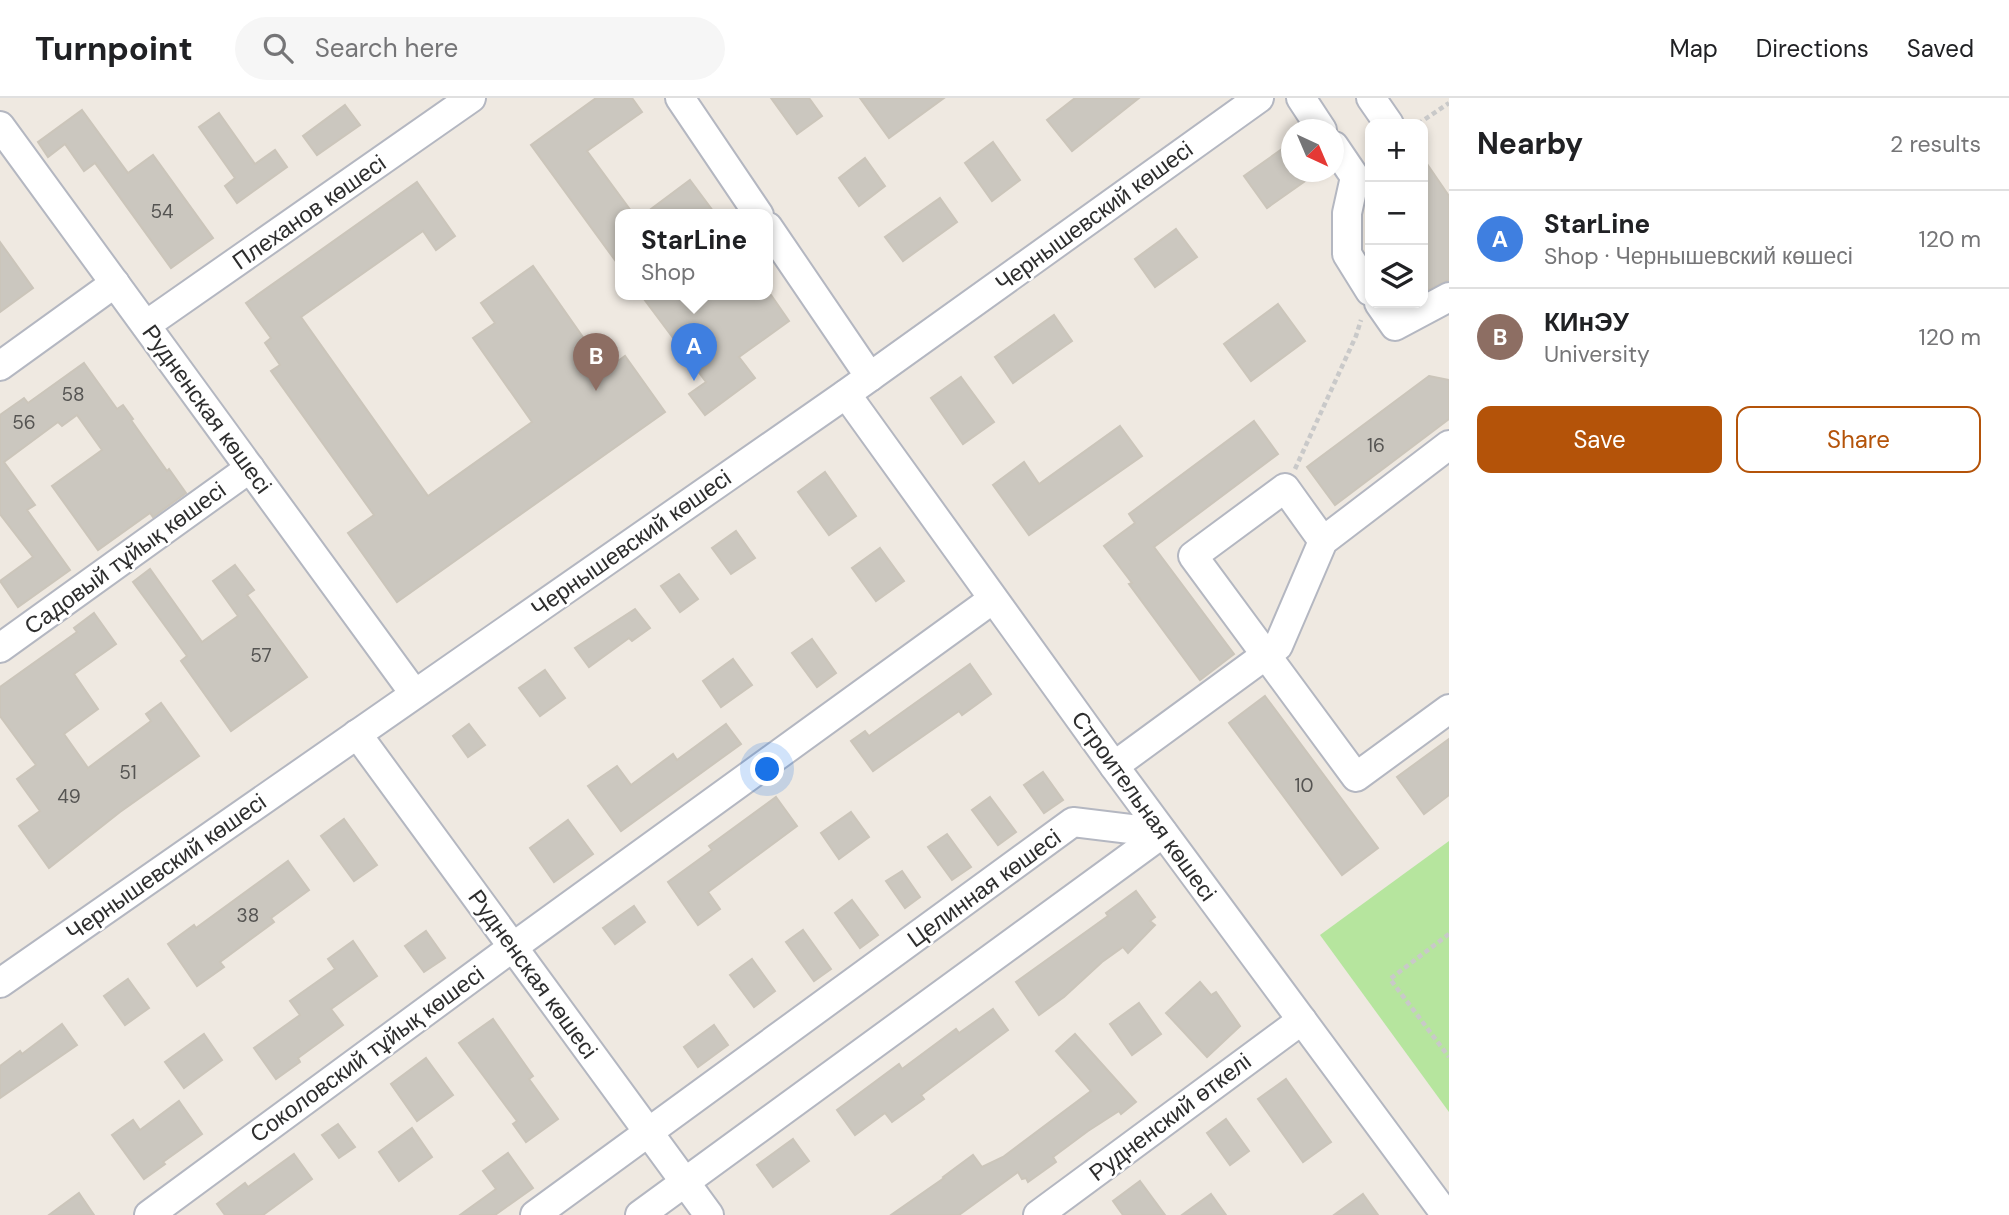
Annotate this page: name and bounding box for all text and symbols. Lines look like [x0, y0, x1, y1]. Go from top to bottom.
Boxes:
search box [235, 17, 725, 80]
text: Turnpoint [35, 27, 193, 70]
icon: search [259, 29, 297, 67]
text: Search here [315, 31, 458, 65]
text: Map [1670, 33, 1718, 64]
text: Directions [1756, 33, 1869, 64]
text: Saved [1907, 33, 1974, 64]
north arrow [1281, 119, 1344, 182]
map controls [1365, 119, 1428, 308]
button: + [1365, 119, 1428, 182]
text: Nearby [1477, 124, 1583, 163]
text: 2 results [1890, 129, 1981, 159]
street label: Чернышевский көшесі [989, 134, 1199, 298]
street label: Плеханов көшесі [226, 148, 392, 276]
button: − [1365, 182, 1428, 245]
house number: 54 [150, 199, 174, 224]
text: StarLine [1544, 207, 1650, 241]
popup [615, 209, 773, 300]
text: StarLine [641, 223, 747, 257]
text: A [1492, 224, 1508, 254]
text: 120 m [1918, 224, 1981, 254]
text: Shop · Чернышевский көшесі [1544, 241, 1853, 271]
button: layers [1365, 245, 1428, 308]
text: Shop [641, 257, 696, 287]
text: КИнЭУ [1544, 305, 1629, 339]
street label: Рудненская көшесі [136, 319, 278, 499]
text: B [1493, 322, 1507, 352]
text: 120 m [1918, 322, 1981, 352]
pin: A [671, 323, 717, 381]
pin: B [573, 333, 619, 391]
text: University [1544, 339, 1650, 369]
house number: 58 [61, 382, 85, 407]
button: Save [1477, 406, 1722, 473]
button: Share [1736, 406, 1981, 473]
house number: 56 [12, 410, 36, 435]
house number: 16 [1367, 433, 1385, 458]
street label: Чернышевский көшесі [525, 463, 737, 623]
street label: Садовый тұйық көшесі [18, 475, 232, 641]
house number: 57 [250, 643, 272, 668]
street label: Строительная көшесі [1065, 705, 1223, 907]
your location [750, 752, 784, 786]
house number: 51 [119, 760, 137, 785]
house number: 10 [1295, 773, 1313, 798]
house number: 49 [57, 784, 81, 809]
street label: Чернышевский көшесі [60, 787, 272, 947]
street label: Целинная көшесі [901, 822, 1067, 954]
street label: Рудненская көшесі [462, 884, 604, 1064]
house number: 38 [237, 903, 259, 928]
street label: Соколовский тұйық көшесі [244, 959, 490, 1149]
street label: Рудненский өткелі [1083, 1046, 1257, 1188]

